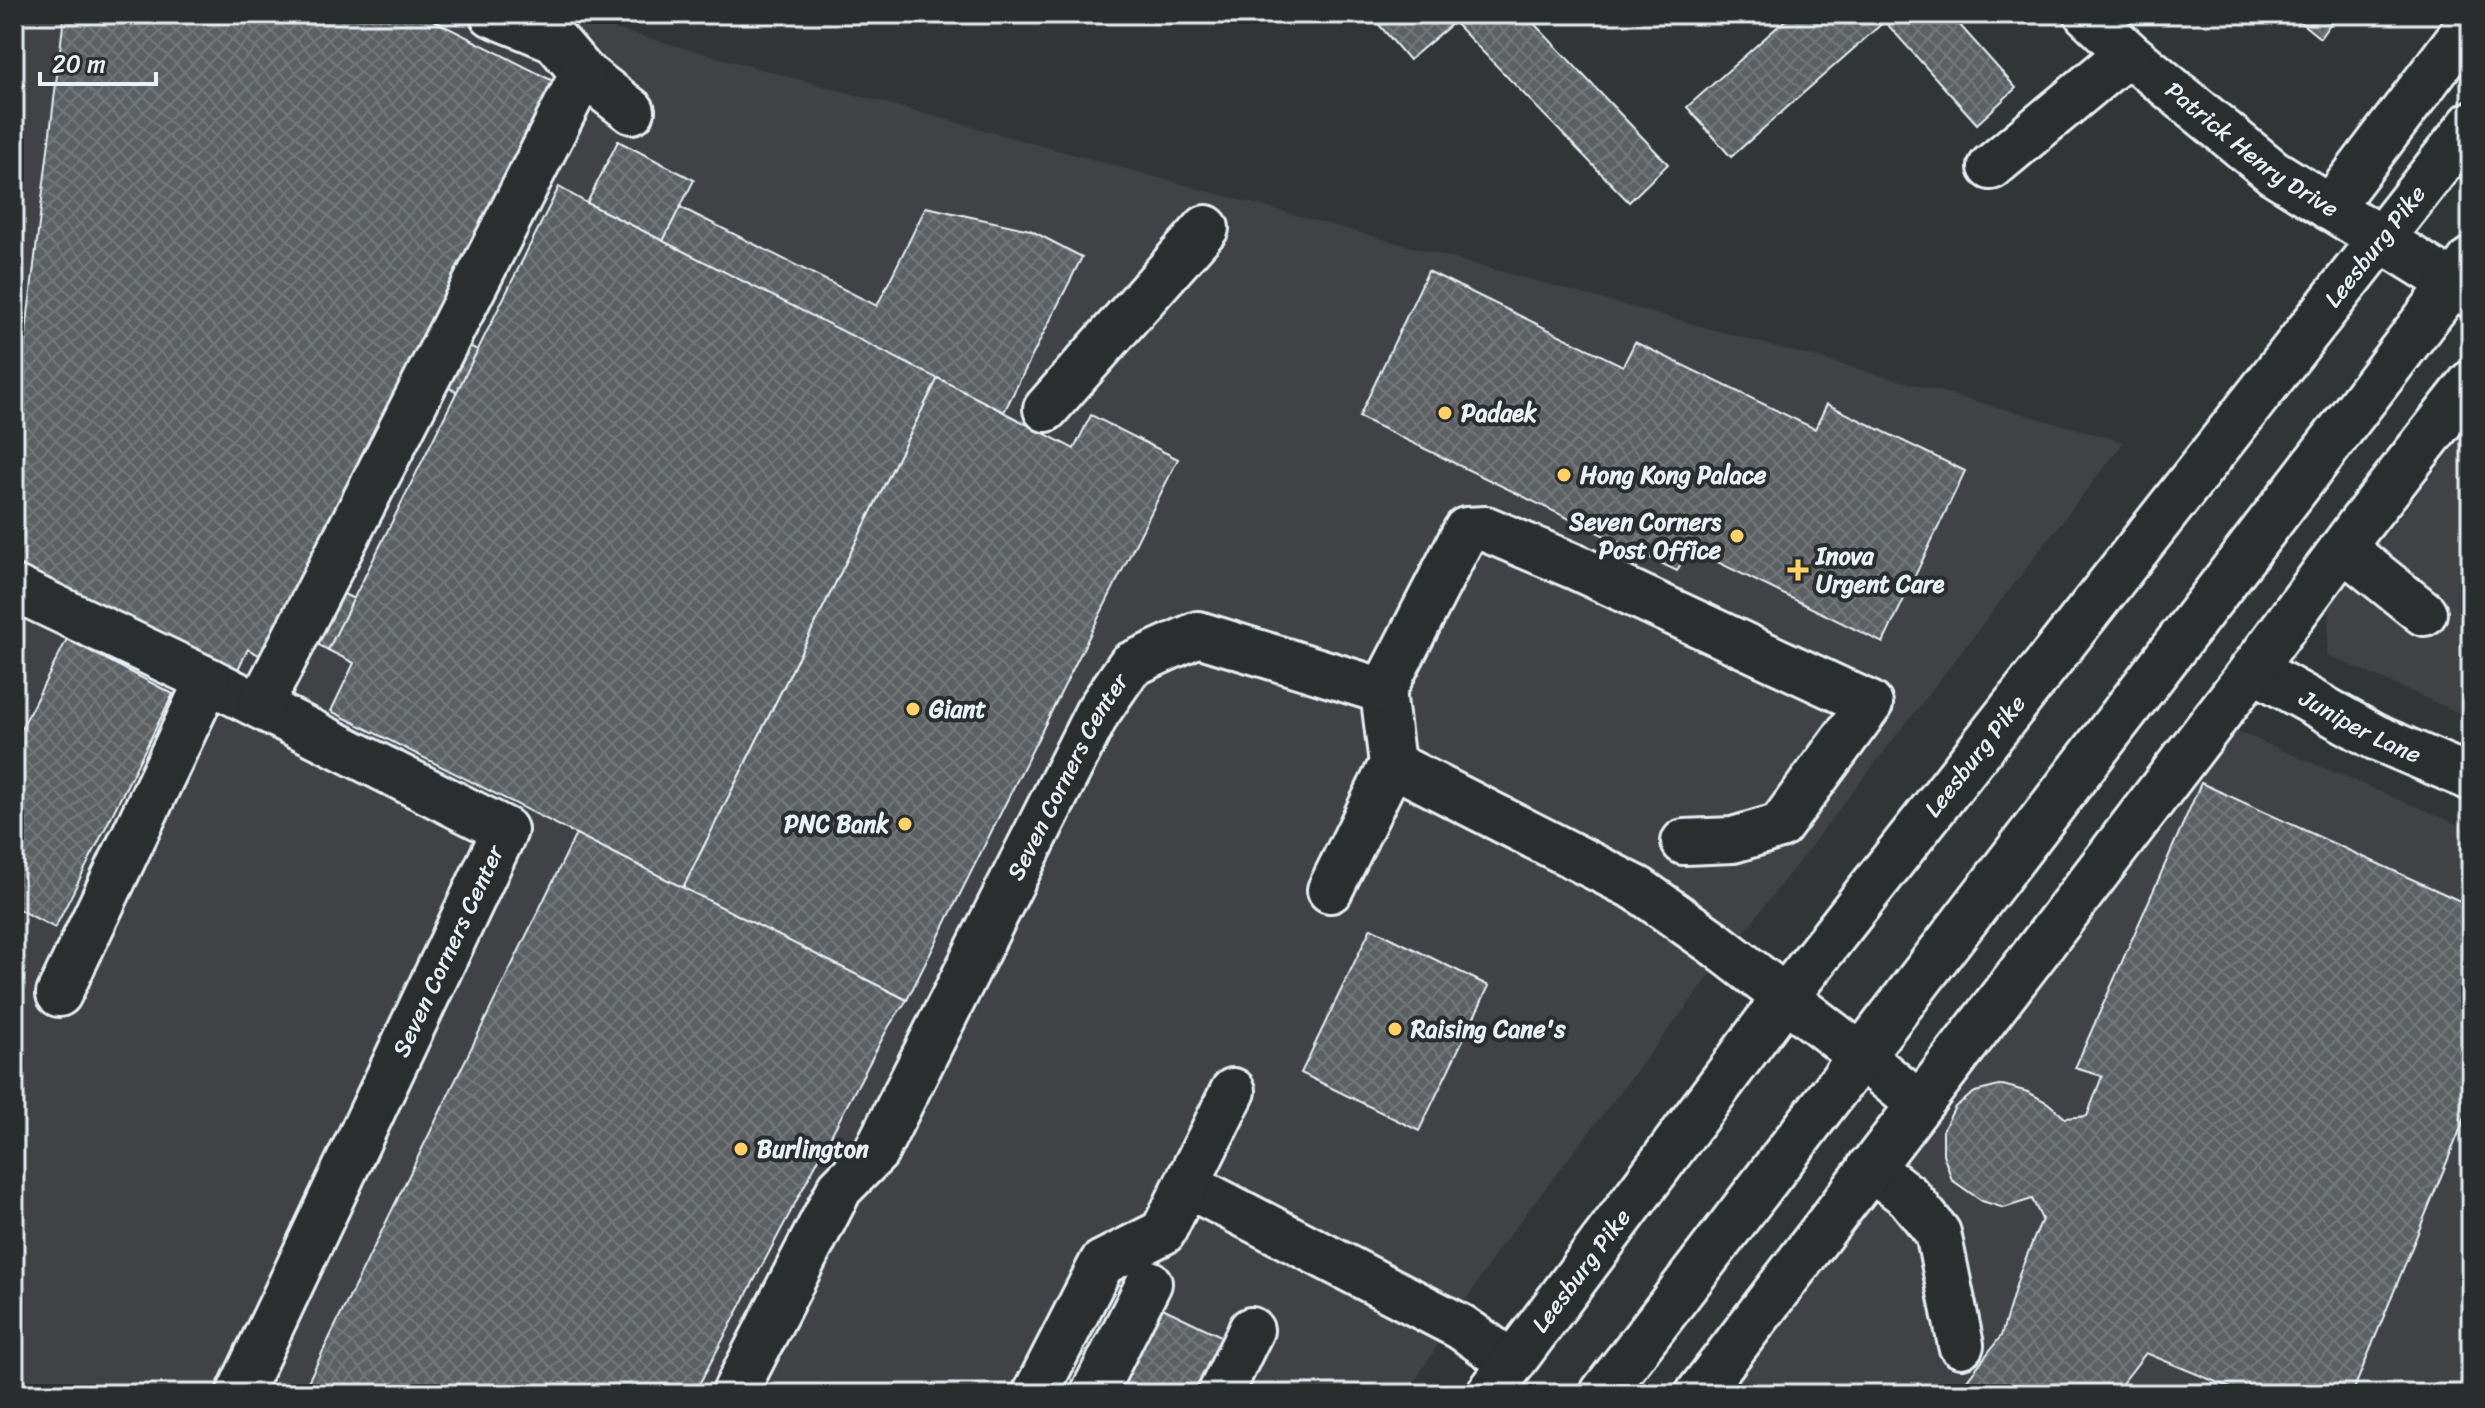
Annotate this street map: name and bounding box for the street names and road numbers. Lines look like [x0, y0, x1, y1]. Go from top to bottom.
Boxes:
street label: Patrick Henry Drive [2156, 70, 2347, 229]
street label: Leesburg Pike [2313, 175, 2437, 317]
street label: Seven Corners Center [995, 663, 1140, 888]
street label: Juniper Lane [2291, 677, 2428, 775]
street label: Leesburg Pike [1913, 685, 2037, 827]
street label: Seven Corners Center [380, 837, 516, 1064]
street label: Leesburg Pike [1520, 1199, 1642, 1342]

